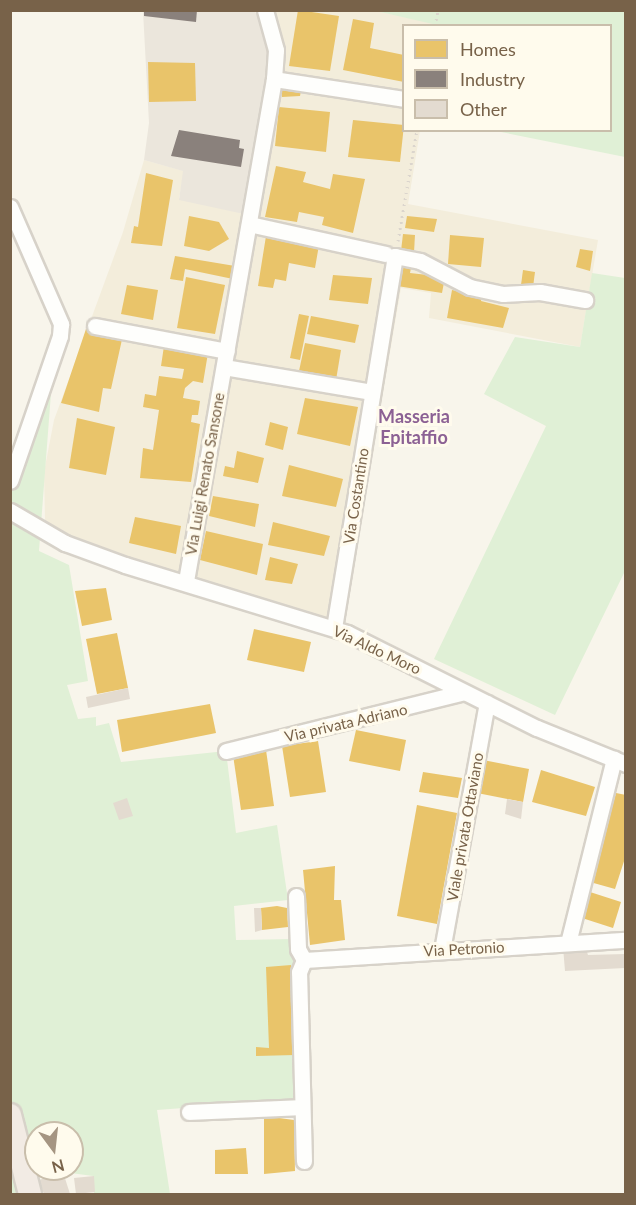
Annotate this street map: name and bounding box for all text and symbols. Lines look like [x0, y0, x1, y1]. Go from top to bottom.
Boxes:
legend [402, 24, 612, 132]
text: Homes [460, 38, 516, 60]
text: Industry [460, 68, 525, 90]
text: Other [460, 98, 507, 120]
street label: Via Luigi Renato Sansone [182, 391, 228, 557]
district label: Masseria Epitaffio [378, 406, 450, 448]
street label: Via Costantino [340, 447, 372, 545]
street label: Via Aldo Moro [330, 622, 424, 678]
street label: Via privata Adriano [283, 700, 409, 746]
street label: Viale privata Ottaviano [443, 751, 487, 903]
street label: Via Petronio [423, 938, 505, 960]
north arrow [24, 1121, 84, 1181]
text: N [50, 1156, 67, 1178]

